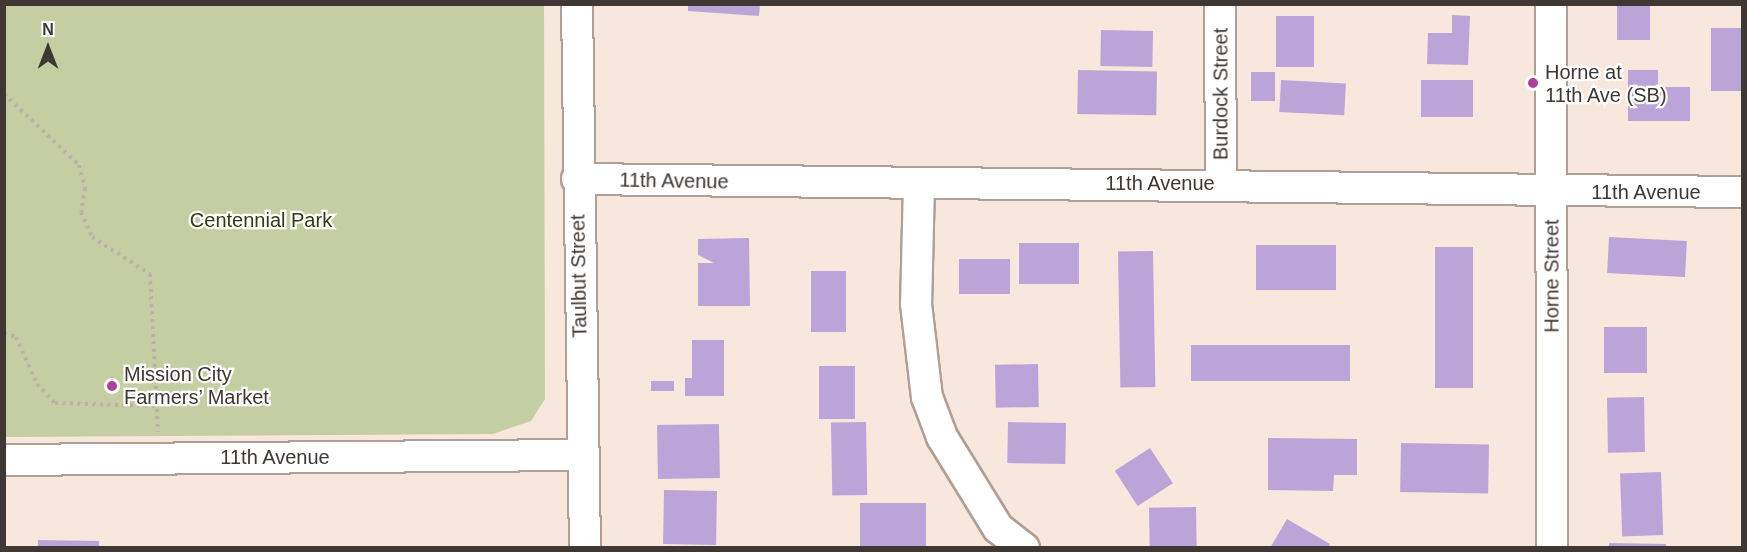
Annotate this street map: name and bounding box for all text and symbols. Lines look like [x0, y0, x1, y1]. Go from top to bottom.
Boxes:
north arrow [18, 18, 78, 78]
text: N [42, 21, 54, 38]
street label: Burdock Street [1209, 28, 1233, 160]
place label: Horne at 11th Ave (SB) [1545, 60, 1668, 107]
marker: Horne at 11th Ave (SB) [1526, 76, 1540, 90]
street label: 11th Avenue [619, 168, 729, 194]
street label: 11th Avenue [1105, 171, 1215, 195]
street label: 11th Avenue [1591, 180, 1701, 204]
park label: Centennial Park [190, 208, 332, 232]
street label: Taulbut Street [566, 214, 592, 338]
street label: Horne Street [1540, 219, 1564, 333]
place label: Mission City Farmers’ Market [124, 362, 270, 409]
marker: Mission City Farmers’ Market [105, 379, 119, 393]
street label: 11th Avenue [220, 445, 330, 469]

